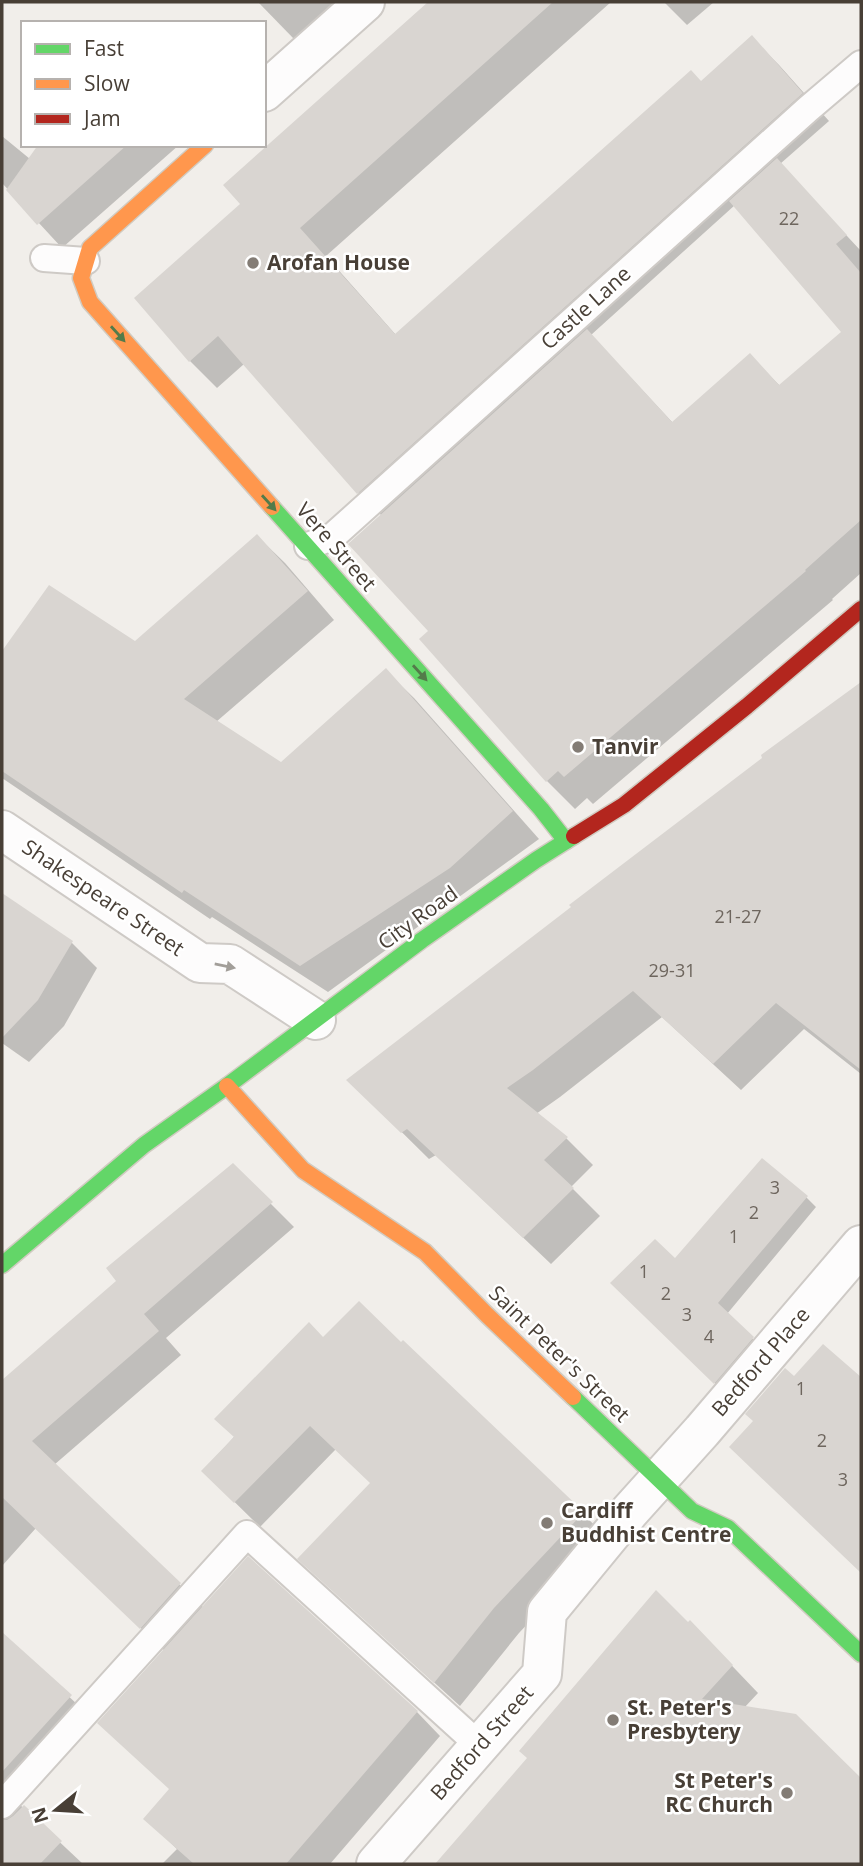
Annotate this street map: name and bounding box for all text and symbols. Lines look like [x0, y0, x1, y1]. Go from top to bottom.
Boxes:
legend [21, 21, 266, 147]
text: Fast [84, 34, 124, 62]
text: Slow [84, 69, 130, 97]
text: Jam [82, 104, 121, 132]
house number: 22 [779, 206, 799, 230]
place label: Arofan House [267, 248, 410, 276]
marker: Arofan House [245, 255, 261, 271]
street label: Castle Lane [534, 259, 636, 355]
one-way arrow [110, 325, 125, 342]
one-way arrow [261, 494, 277, 511]
street label: Vere Street [291, 496, 383, 597]
one-way arrow [412, 664, 428, 681]
place label: Tanvir [592, 732, 659, 760]
marker: Tanvir [570, 739, 586, 755]
street label: Shakespeare Street [17, 833, 190, 962]
street label: City Road [372, 879, 463, 956]
house number: 21-27 [715, 904, 761, 928]
house number: 29-31 [649, 958, 695, 982]
one-way arrow [214, 960, 236, 971]
house number: 3 [770, 1175, 780, 1199]
house number: 2 [749, 1200, 759, 1224]
house number: 1 [729, 1224, 739, 1248]
house number: 1 [639, 1259, 649, 1283]
street label: Saint Peter's Street [483, 1279, 636, 1428]
house number: 2 [661, 1281, 671, 1305]
street label: Bedford Place [705, 1301, 816, 1422]
house number: 3 [682, 1302, 692, 1326]
house number: 4 [704, 1324, 714, 1348]
house number: 1 [796, 1376, 806, 1400]
house number: 2 [817, 1428, 827, 1452]
house number: 3 [838, 1467, 848, 1491]
place label: Cardiff Buddhist Centre [561, 1496, 731, 1548]
marker: Cardiff Buddhist Centre [539, 1515, 555, 1531]
street label: Bedford Street [424, 1679, 539, 1806]
place label: St. Peter's Presbytery [627, 1693, 741, 1745]
marker: St. Peter's Presbytery [605, 1712, 621, 1728]
place label: St Peter's RC Church [665, 1766, 773, 1818]
north arrow [21, 1775, 91, 1845]
marker: St Peter's RC Church [779, 1785, 795, 1801]
text: N [25, 1804, 55, 1827]

